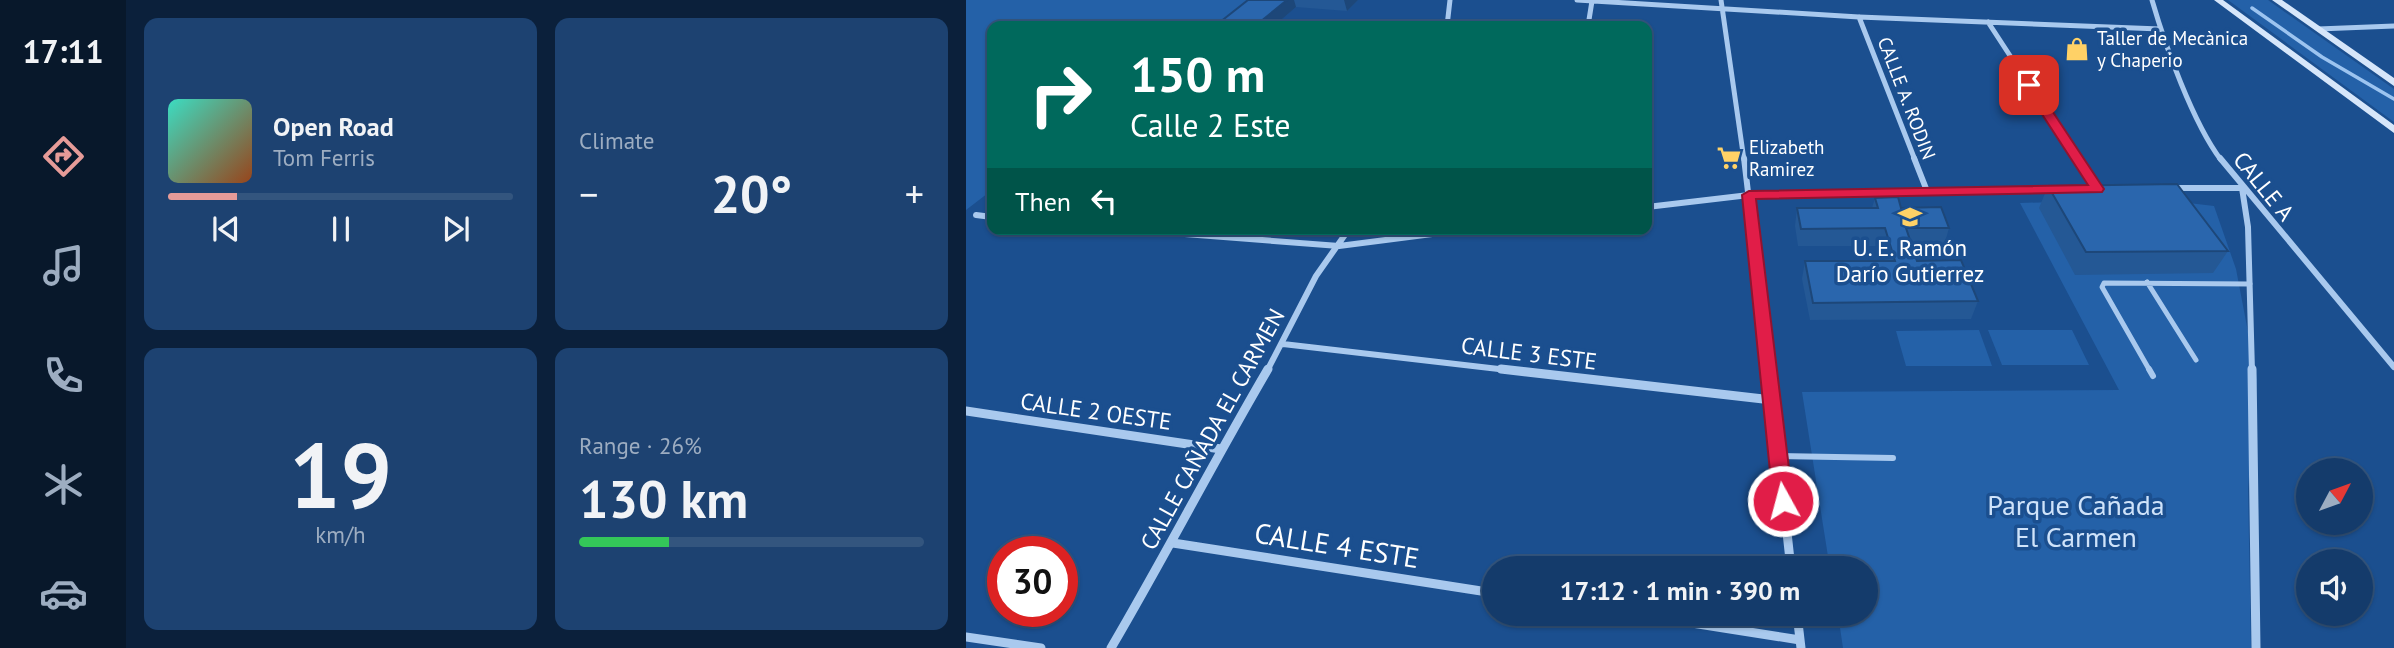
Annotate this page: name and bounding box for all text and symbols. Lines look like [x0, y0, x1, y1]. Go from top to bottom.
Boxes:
place label: Taller de Mecànica y Chaperio [2097, 26, 2248, 72]
text: 17:11 [22, 30, 104, 72]
street label: CALLE A. RODIN [1873, 33, 1941, 163]
shop icon: Taller de Mecànica y Chaperio [2063, 35, 2091, 63]
text: 150 m [1130, 42, 1265, 106]
icon: right [1015, 49, 1106, 140]
pin [1999, 55, 2059, 115]
icon: arrive [2010, 66, 2048, 104]
text: Calle 2 Este [1130, 104, 1290, 146]
text: Open Road [273, 110, 394, 143]
text: Climate [579, 126, 654, 155]
icon: directions [39, 132, 88, 181]
place label: Elizabeth Ramirez [1749, 135, 1825, 181]
text: Tom Ferris [273, 143, 375, 172]
supermarket icon: Elizabeth Ramirez [1715, 144, 1743, 172]
street label: CALLE A [2227, 145, 2301, 227]
text: 20° [711, 160, 792, 227]
text: − [579, 169, 598, 218]
text: + [905, 169, 924, 218]
icon: left [1085, 182, 1123, 220]
text: Then [1015, 185, 1071, 218]
school or university icon: U. E. Ramón Darío Gutierrez [1896, 203, 1924, 231]
icon: previous [207, 210, 245, 248]
icon: pause [322, 210, 360, 248]
icon: next [437, 210, 475, 248]
place label: U. E. Ramón Darío Gutierrez [1836, 233, 1984, 288]
icon: music [39, 241, 88, 290]
street label: CALLE CAÑADA EL CARMEN [1134, 303, 1290, 555]
street label: CALLE 3 ESTE [1459, 330, 1599, 376]
icon: phone [39, 351, 88, 400]
street label: CALLE 2 OESTE [1019, 386, 1173, 436]
text: 19 [289, 415, 392, 533]
text: Range · 26% [579, 431, 702, 460]
north arrow [2296, 458, 2373, 536]
map controls [2296, 458, 2373, 626]
icon: climate [39, 460, 88, 509]
position arrow [1746, 464, 1820, 538]
text: 130 km [579, 465, 748, 532]
park label: Parque Cañada El Carmen [1987, 486, 2165, 555]
street label: CALLE 4 ESTE [1252, 514, 1422, 576]
text: km/h [315, 520, 366, 549]
speed limit sign: 30 [987, 536, 1078, 627]
button: sound [2296, 549, 2373, 626]
icon: car [39, 569, 88, 618]
text: 17:12 · 1 min · 390 m [1560, 574, 1800, 607]

